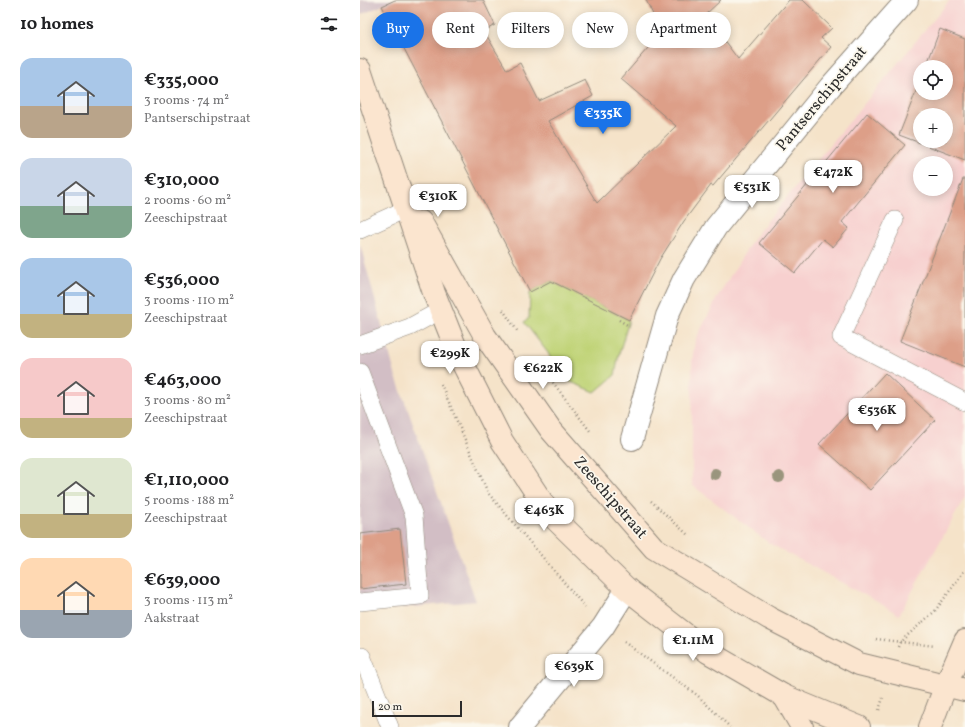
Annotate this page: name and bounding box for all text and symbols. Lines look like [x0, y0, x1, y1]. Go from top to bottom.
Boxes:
chip: Buy [372, 12, 424, 48]
chip: Rent [432, 12, 489, 48]
chip: Filters [497, 12, 564, 48]
chip: New [572, 12, 628, 48]
chip: Apartment [636, 12, 731, 48]
text: 10 homes [20, 13, 94, 36]
icon: filters [318, 13, 340, 35]
street label: Pantserschipstraat [771, 41, 873, 156]
map controls [913, 60, 953, 196]
button: locate [913, 60, 953, 100]
text: €335,000 [144, 69, 219, 92]
icon: home [52, 74, 100, 122]
text: 3 rooms · 74 m² [144, 92, 229, 110]
pin: €335K [575, 101, 631, 135]
text: €335K [584, 105, 622, 123]
button: + [913, 108, 953, 148]
text: Pantserschipstraat [144, 110, 251, 128]
button: − [913, 156, 953, 196]
pin: €472K [805, 160, 861, 194]
text: €472K [813, 164, 853, 182]
text: €310,000 [144, 169, 219, 192]
icon: home [52, 174, 100, 222]
pin: €531K [724, 175, 780, 209]
text: €531K [733, 179, 771, 197]
pin: €310K [410, 184, 466, 218]
text: €310K [419, 188, 457, 206]
text: 2 rooms · 60 m² [144, 192, 231, 210]
text: Zeeschipstraat [144, 210, 228, 228]
text: €536,000 [144, 269, 219, 292]
icon: home [52, 274, 100, 322]
text: 3 rooms · 110 m² [144, 292, 234, 310]
text: Zeeschipstraat [144, 310, 228, 328]
pin: €299K [422, 341, 478, 375]
text: €299K [430, 345, 470, 363]
pin: €622K [515, 356, 571, 390]
text: €622K [523, 360, 563, 378]
text: €463,000 [144, 369, 221, 392]
icon: home [52, 374, 100, 422]
text: 3 rooms · 80 m² [144, 392, 231, 410]
pin: €536K [849, 398, 905, 432]
text: €536K [857, 402, 897, 420]
text: Zeeschipstraat [144, 410, 228, 428]
street label: Zeeschipstraat [568, 452, 652, 544]
text: €1,110,000 [144, 469, 229, 492]
icon: home [52, 474, 100, 522]
text: 5 rooms · 188 m² [144, 492, 234, 510]
pin: €463K [516, 498, 572, 532]
text: €463K [524, 502, 564, 520]
text: Zeeschipstraat [144, 510, 228, 528]
text: €639,000 [144, 569, 220, 592]
icon: home [52, 574, 100, 622]
text: 3 rooms · 113 m² [144, 592, 233, 610]
text: Aakstraat [144, 610, 200, 628]
pin: €1.11M [660, 628, 726, 662]
text: €1.11M [672, 632, 714, 650]
pin: €639K [546, 654, 602, 688]
text: €639K [554, 658, 594, 676]
scale bar [372, 699, 462, 718]
text: 20 m [378, 700, 402, 715]

